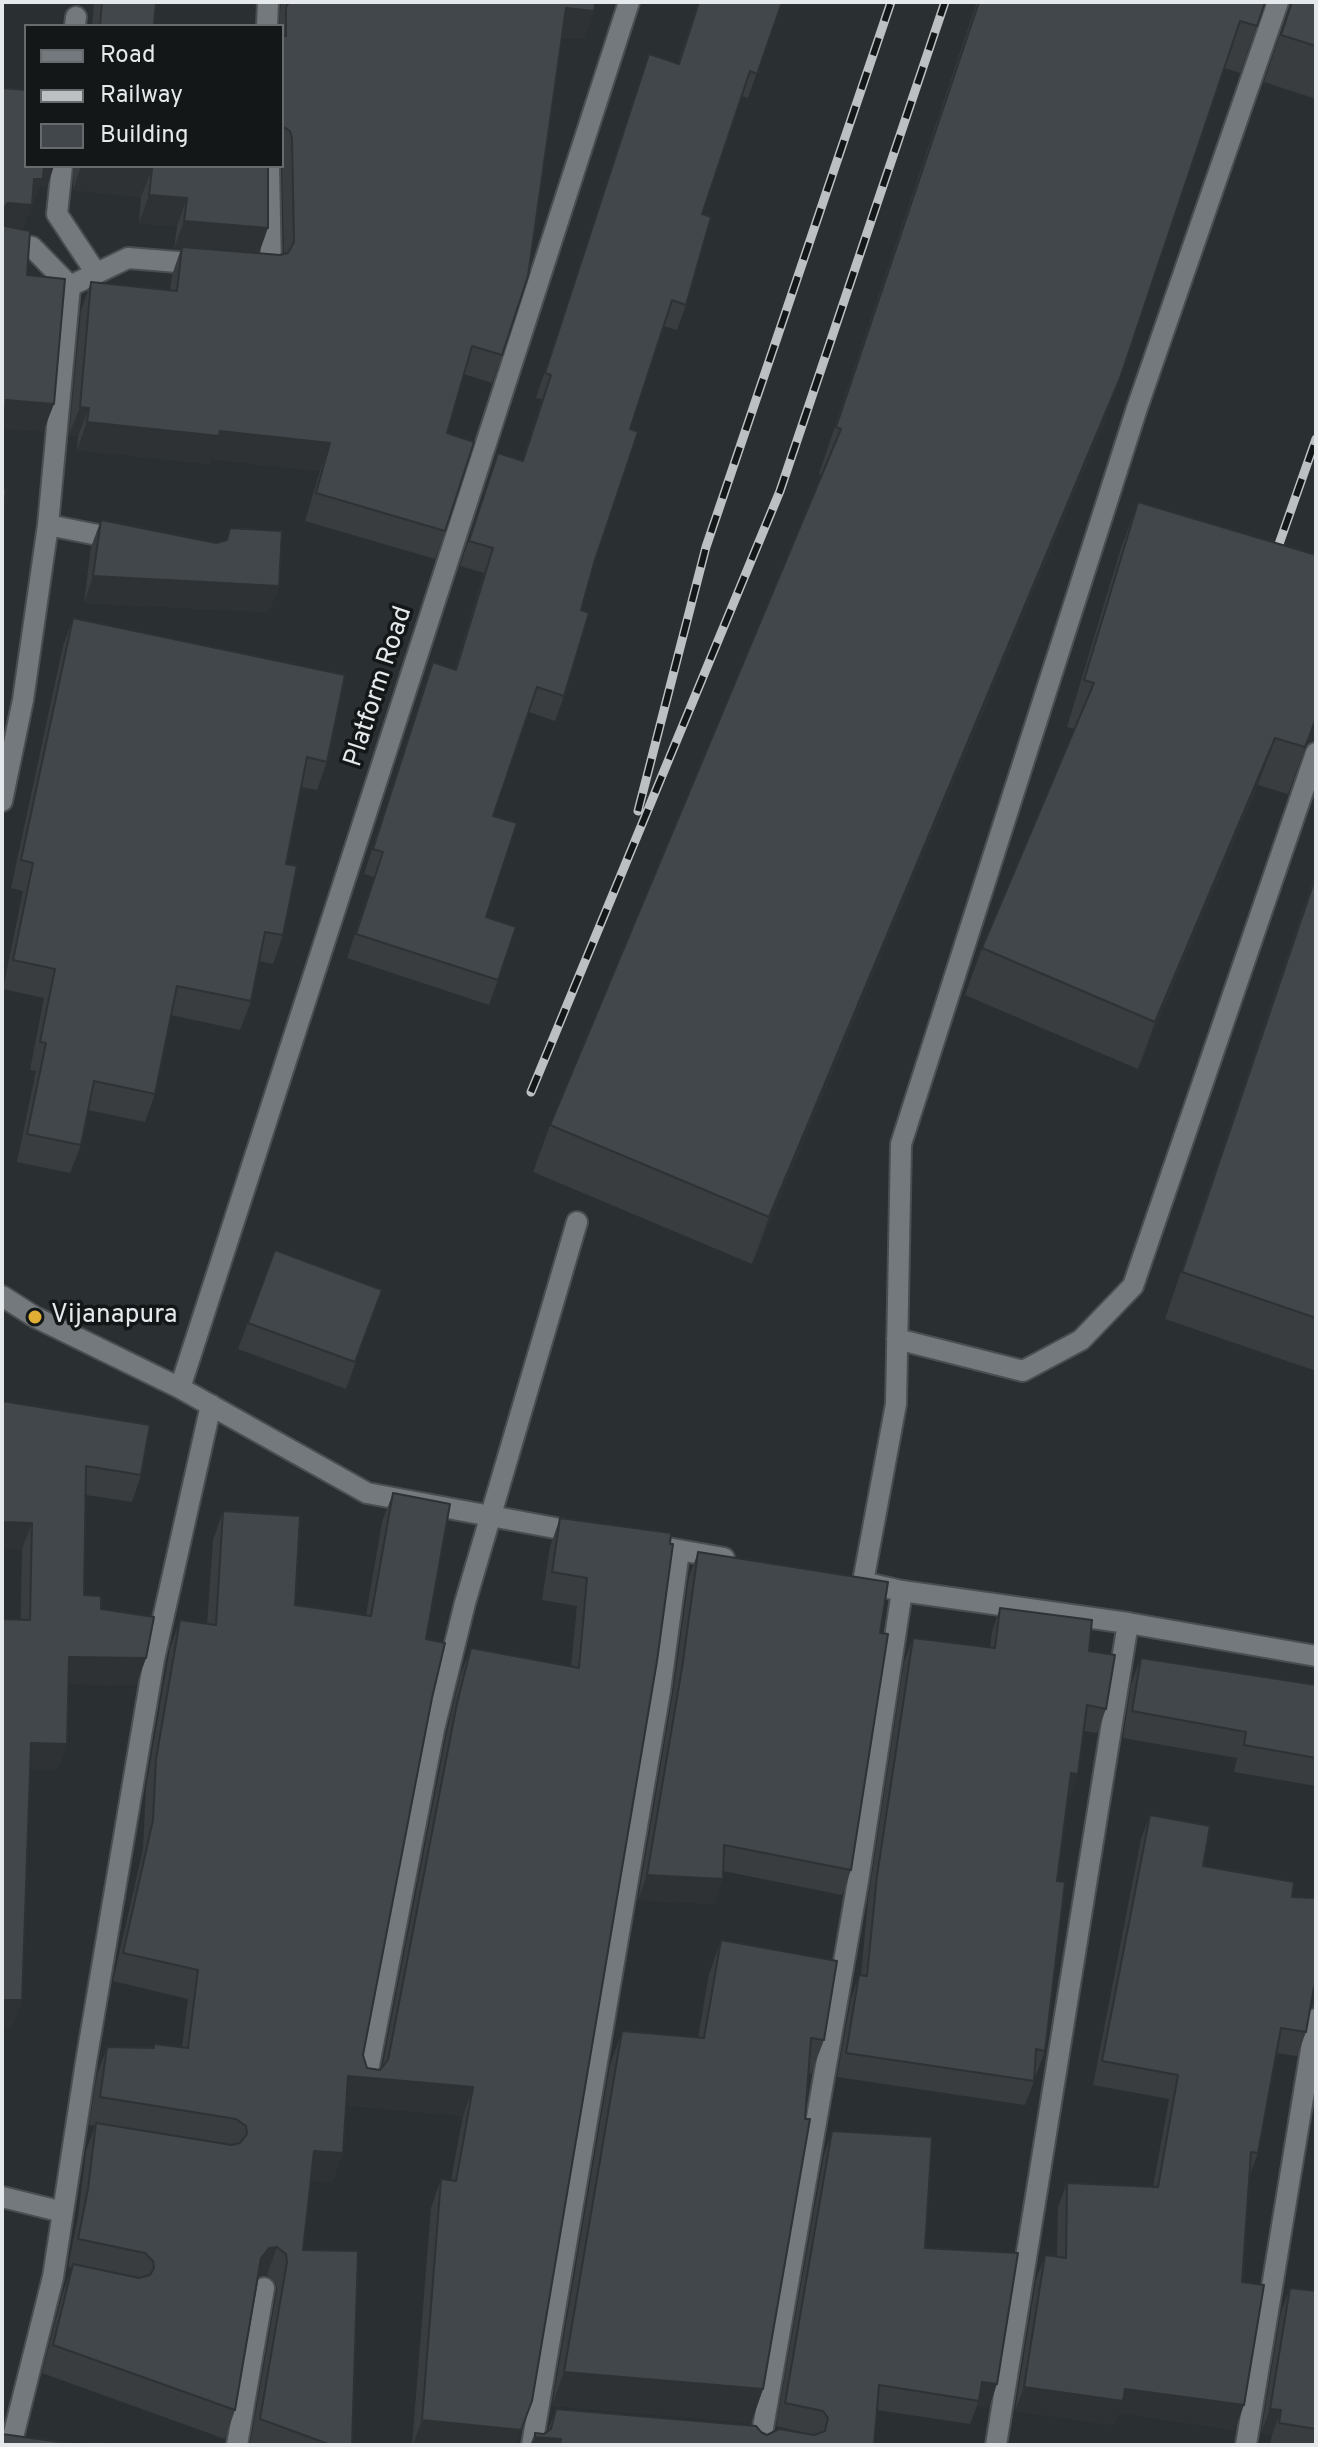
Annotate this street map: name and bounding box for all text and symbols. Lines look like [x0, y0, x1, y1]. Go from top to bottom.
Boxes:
legend [24, 24, 284, 168]
text: Road [100, 41, 156, 71]
text: Railway [100, 81, 183, 111]
text: Building [100, 121, 189, 151]
street label: Platform Road [339, 603, 421, 771]
place label: Vijanapura [51, 1301, 178, 1333]
marker: Vijanapura [26, 1308, 44, 1326]

